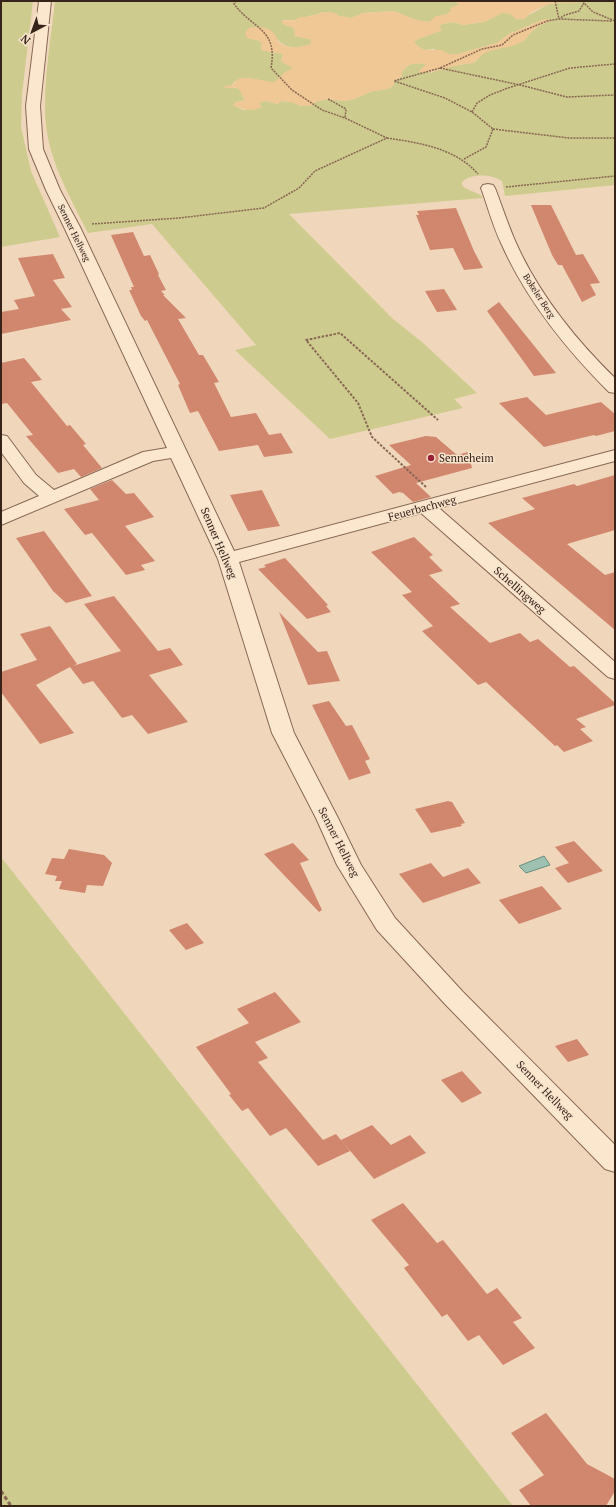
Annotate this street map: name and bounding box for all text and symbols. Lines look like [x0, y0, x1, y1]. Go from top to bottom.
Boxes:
north arrow [12, 12, 52, 52]
text: N [17, 31, 33, 48]
street label: Senner Hellweg [55, 202, 93, 264]
street label: Bokeler Berg [520, 271, 558, 321]
place label: Senneheim [439, 451, 494, 465]
marker: Senneheim [426, 453, 436, 463]
street label: Feuerbachweg [386, 492, 458, 524]
street label: Senner Hellweg [198, 505, 240, 581]
street label: Schellingweg [491, 564, 549, 617]
street label: Senner Hellweg [315, 805, 363, 879]
street label: Senner Hellweg [513, 1058, 577, 1122]

